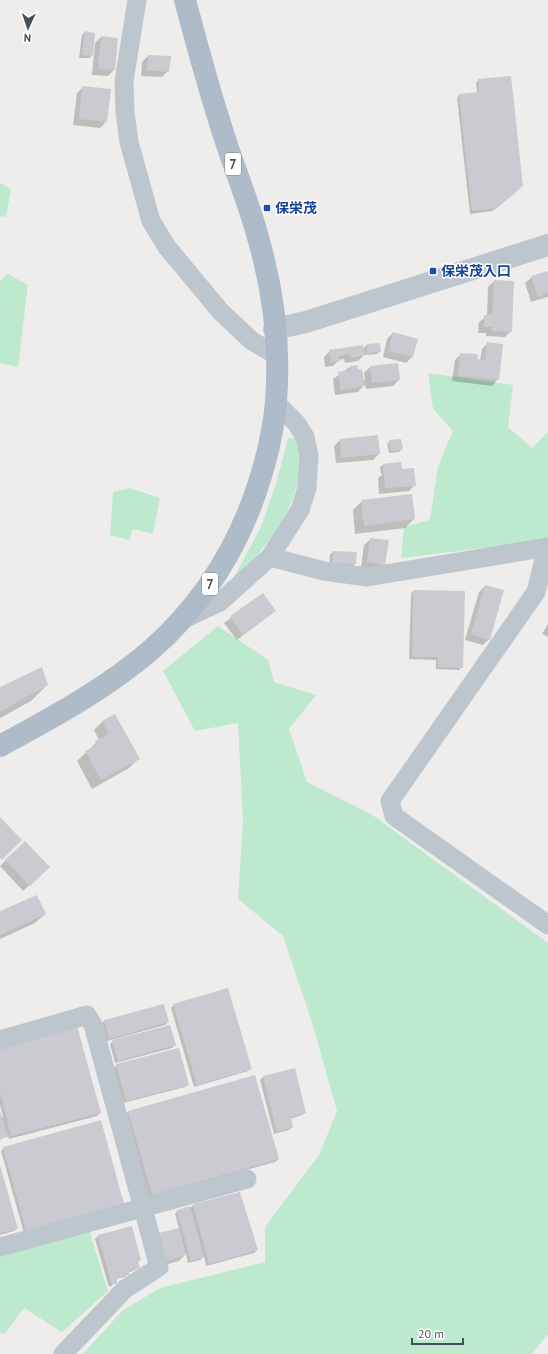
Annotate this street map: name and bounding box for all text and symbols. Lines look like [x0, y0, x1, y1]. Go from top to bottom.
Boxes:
north arrow [8, 8, 48, 48]
text: N [23, 31, 31, 45]
road number: 7 [225, 153, 241, 175]
place label: 保栄茂 [275, 199, 317, 217]
marker: 保栄茂 [262, 203, 272, 213]
place label: 保栄茂入口 [441, 262, 511, 280]
marker: 保栄茂入口 [428, 266, 438, 276]
road number: 7 [202, 573, 218, 595]
scale bar [412, 1320, 463, 1346]
text: 20 m [418, 1326, 444, 1341]

